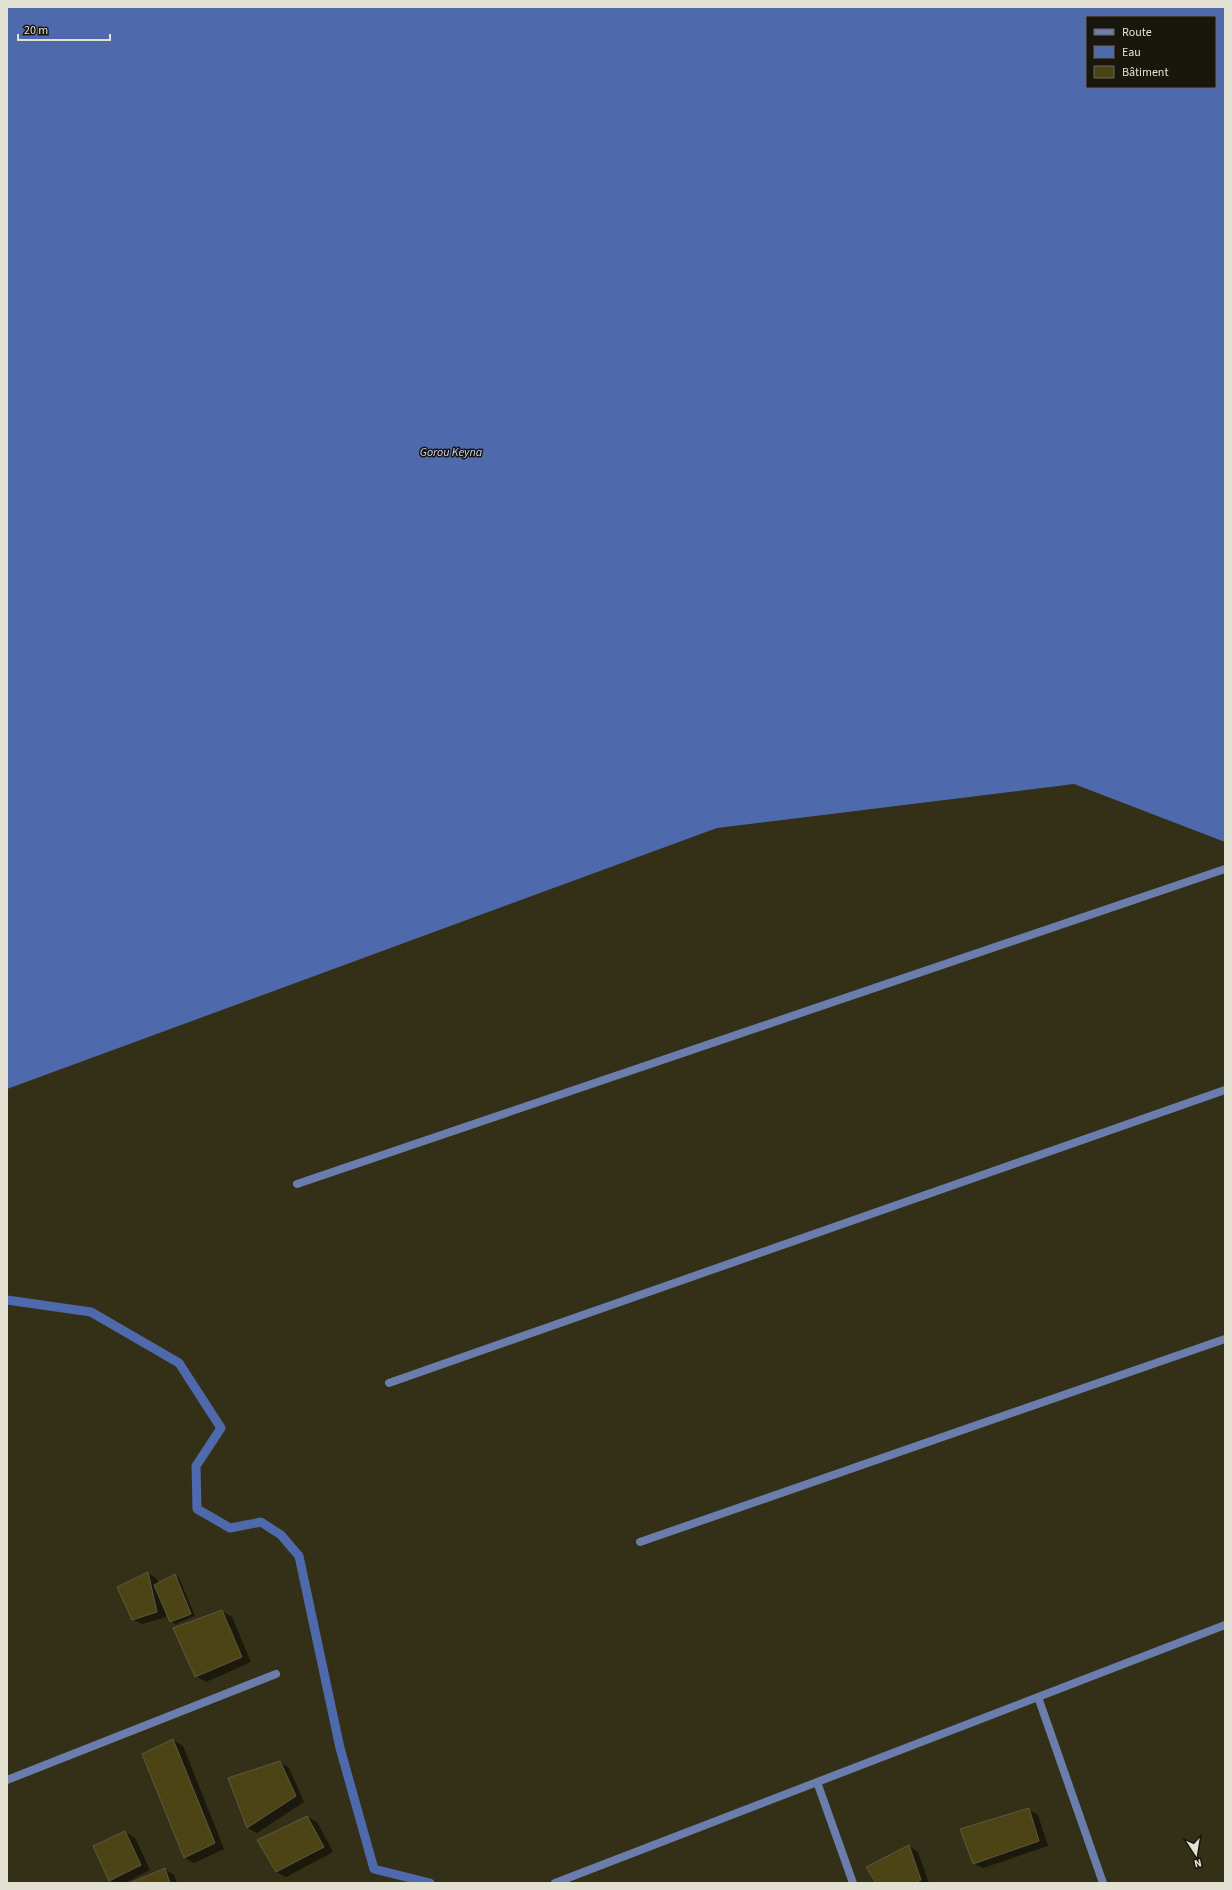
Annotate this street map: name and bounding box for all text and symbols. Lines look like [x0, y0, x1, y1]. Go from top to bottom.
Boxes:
scale bar [18, 16, 110, 42]
legend [1086, 16, 1216, 88]
text: 20 m [24, 22, 48, 39]
text: Route [1122, 24, 1152, 41]
text: Eau [1122, 44, 1141, 61]
text: Bâtiment [1122, 64, 1168, 81]
water label: Gorou Keyna [420, 444, 483, 461]
north arrow [1176, 1834, 1216, 1874]
text: N [1193, 1855, 1203, 1871]

